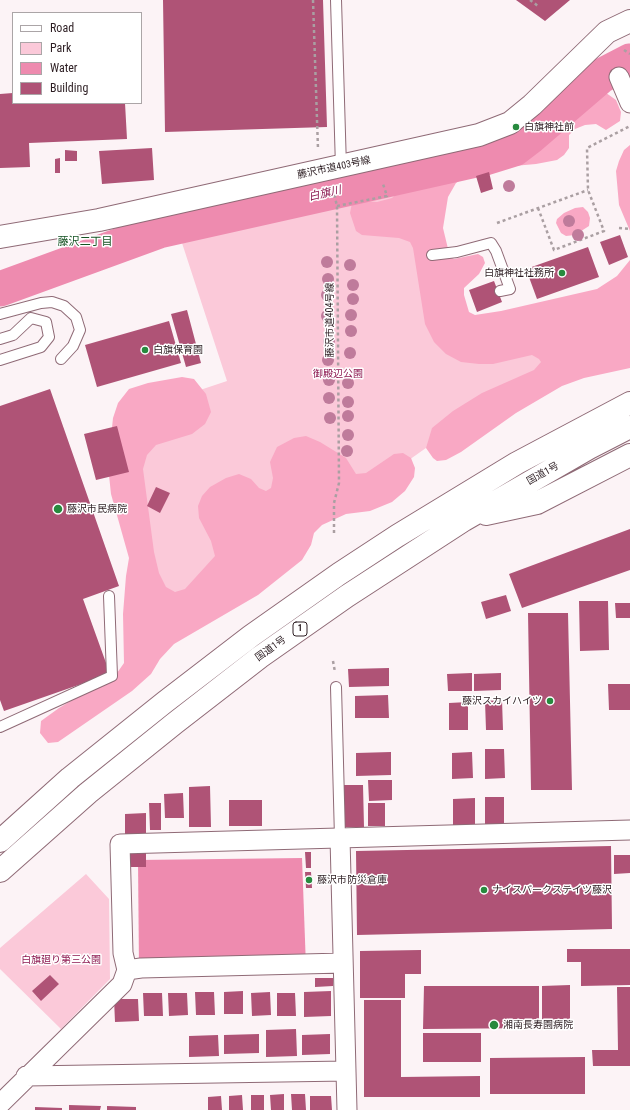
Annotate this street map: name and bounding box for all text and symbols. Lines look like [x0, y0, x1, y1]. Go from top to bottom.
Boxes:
legend [12, 12, 142, 104]
text: Road [50, 21, 74, 35]
text: Park [50, 41, 71, 55]
text: Water [50, 61, 78, 75]
text: Building [50, 81, 88, 95]
place label: 白旗神社前 [524, 121, 574, 133]
marker: 白旗神社前 [511, 122, 521, 132]
street label: 藤沢市道403号線 [296, 154, 372, 182]
water label: 白旗川 [307, 184, 343, 204]
district label: 藤沢二丁目 [58, 235, 112, 249]
place label: 白旗神社社務所 [484, 267, 554, 279]
marker: 白旗神社社務所 [557, 268, 567, 278]
street label: 藤沢市道404号線 [324, 283, 336, 357]
place label: 白旗保育園 [153, 344, 203, 356]
marker: 白旗保育園 [140, 345, 150, 355]
park label: 御殿辺公園 [313, 368, 363, 380]
street label: 国道1号 [525, 460, 561, 488]
marker: 藤沢市民病院 [52, 503, 64, 515]
place label: 藤沢市民病院 [67, 503, 127, 515]
road number: 1 [293, 622, 307, 636]
street label: 国道1号 [253, 634, 289, 664]
place label: 藤沢スカイハイツ [462, 695, 542, 707]
marker: 藤沢スカイハイツ [545, 696, 555, 706]
place label: 藤沢市防災倉庫 [317, 874, 387, 886]
marker: 藤沢市防災倉庫 [304, 875, 314, 885]
place label: ナイスパークステイツ藤沢 [492, 884, 612, 896]
marker: ナイスパークステイツ藤沢 [479, 885, 489, 895]
park label: 白旗廻り第三公園 [21, 954, 101, 966]
marker: 湘南長寿園病院 [488, 1019, 500, 1031]
place label: 湘南長寿園病院 [503, 1019, 573, 1031]

